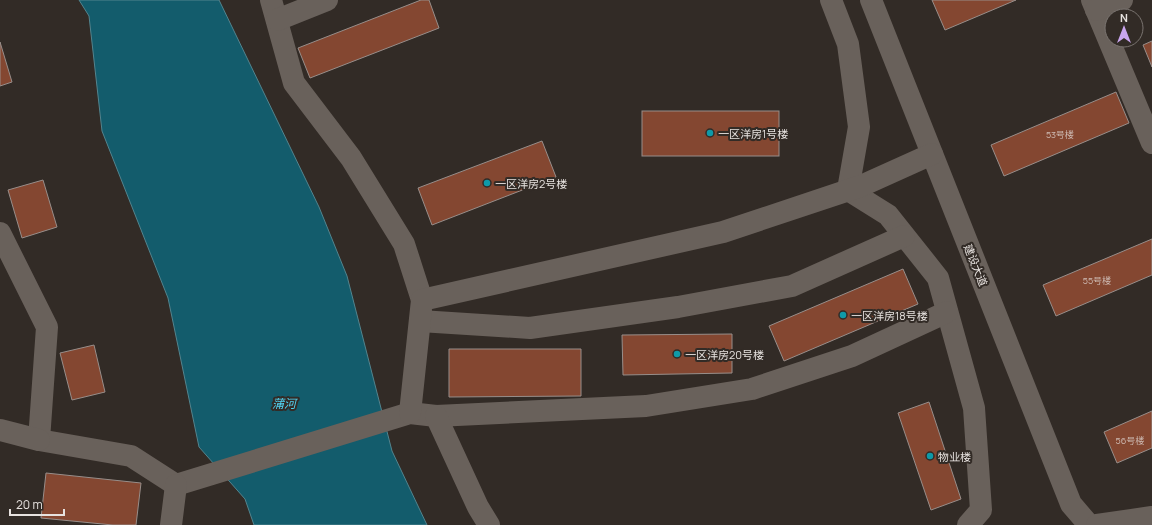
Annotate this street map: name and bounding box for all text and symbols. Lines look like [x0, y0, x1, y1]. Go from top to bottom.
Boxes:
north arrow [1104, 8, 1144, 48]
text: N [1120, 10, 1128, 25]
place label: 一区洋房1号楼 [718, 126, 788, 141]
marker: 一区洋房1号楼 [705, 128, 715, 138]
house number: 53号楼 [1046, 128, 1074, 141]
place label: 一区洋房2号楼 [495, 176, 567, 191]
marker: 一区洋房2号楼 [482, 178, 492, 188]
street label: 建设大道 [961, 242, 991, 288]
house number: 55号楼 [1083, 274, 1111, 287]
place label: 一区洋房18号楼 [851, 308, 928, 323]
marker: 一区洋房18号楼 [838, 310, 848, 320]
place label: 一区洋房20号楼 [685, 347, 764, 362]
marker: 一区洋房20号楼 [672, 349, 682, 359]
water label: 蒲河 [272, 395, 298, 412]
house number: 56号楼 [1116, 434, 1144, 447]
place label: 物业楼 [938, 449, 971, 464]
marker: 物业楼 [925, 451, 935, 461]
scale bar [10, 491, 64, 517]
text: 20 m [16, 496, 43, 513]

